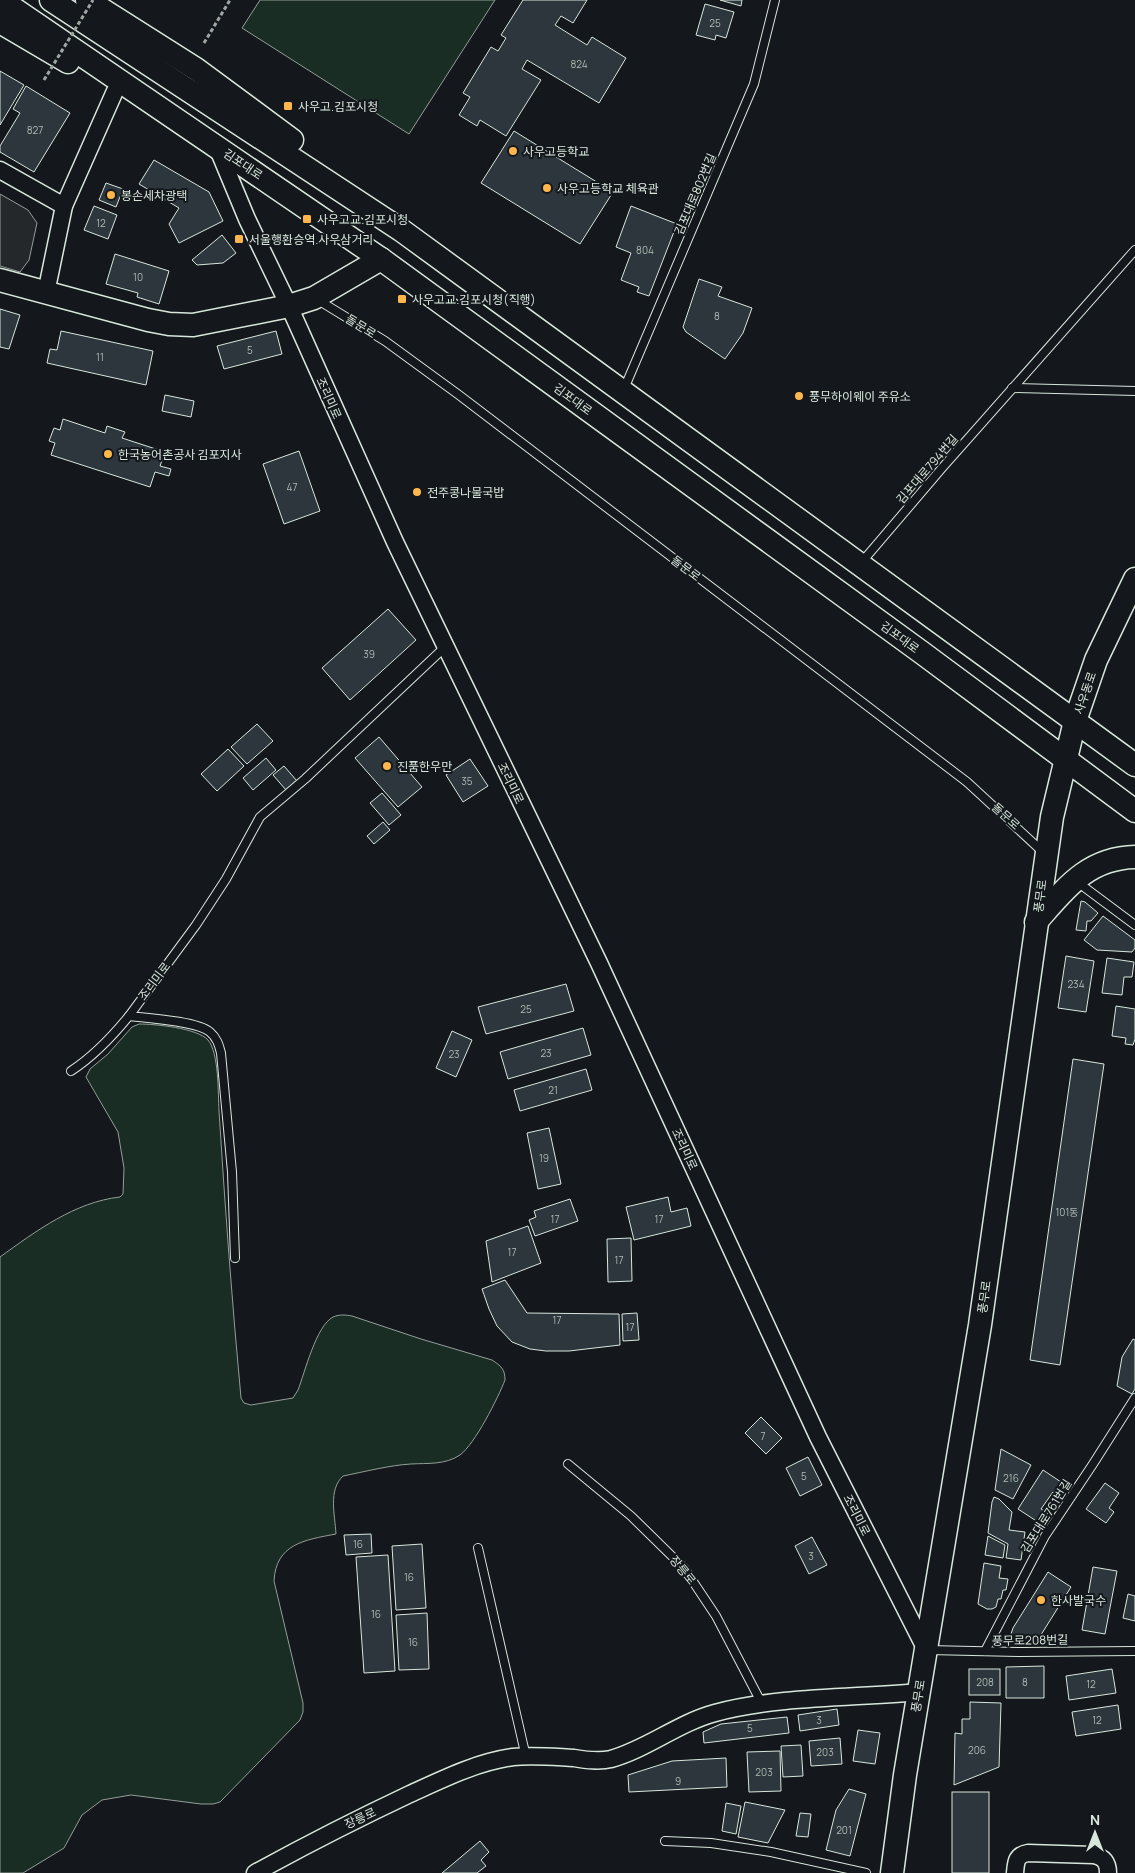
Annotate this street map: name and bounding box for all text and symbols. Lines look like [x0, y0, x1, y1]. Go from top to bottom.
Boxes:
house number: 25 [709, 16, 721, 30]
house number: 824 [570, 57, 588, 71]
place label: 사우고.김포시청 [298, 98, 378, 115]
marker: 사우고.김포시청 [282, 100, 294, 112]
house number: 827 [27, 123, 43, 137]
place label: 사우고등학교 [523, 143, 589, 160]
street label: 김포대로 [220, 145, 266, 183]
marker: 사우고등학교 [507, 145, 519, 157]
street label: 김포대로802번길 [670, 150, 720, 238]
place label: 사우고등학교 체육관 [557, 180, 659, 197]
marker: 사우고등학교 체육관 [541, 182, 553, 194]
place label: 봉손세차광택 [121, 187, 187, 204]
marker: 봉손세차광택 [105, 189, 117, 201]
place label: 사우고교.김포시청 [317, 211, 408, 228]
marker: 사우고교.김포시청 [301, 213, 313, 225]
house number: 12 [96, 216, 106, 230]
place label: 서울행환승역.사우삼거리 [249, 231, 373, 248]
marker: 서울행환승역.사우삼거리 [233, 233, 245, 245]
house number: 804 [636, 243, 654, 257]
house number: 10 [133, 270, 143, 284]
place label: 사우고교.김포시청(직행) [412, 291, 536, 308]
marker: 사우고교.김포시청(직행) [396, 293, 408, 305]
house number: 8 [714, 309, 720, 323]
street label: 돌문로 [342, 310, 380, 342]
house number: 5 [247, 343, 253, 357]
house number: 11 [96, 350, 104, 364]
street label: 조리미로 [312, 374, 346, 422]
street label: 김포대로 [550, 379, 596, 419]
place label: 풍무하이웨이 주유소 [809, 388, 911, 405]
marker: 풍무하이웨이 주유소 [793, 390, 805, 402]
street label: 김포대로794번길 [892, 431, 962, 507]
place label: 한국농어촌공사 김포지사 [118, 446, 242, 463]
marker: 한국농어촌공사 김포지사 [102, 448, 114, 460]
house number: 47 [287, 480, 297, 494]
place label: 전주콩나물국밥 [427, 484, 504, 501]
marker: 전주콩나물국밥 [411, 486, 423, 498]
street label: 돌문로 [668, 551, 704, 585]
street label: 김포대로 [877, 617, 923, 657]
house number: 39 [363, 647, 375, 661]
street label: 사우동로 [1070, 669, 1100, 717]
place label: 진품한우만 [397, 758, 452, 775]
street label: 조리미로 [494, 759, 528, 807]
marker: 진품한우만 [381, 760, 393, 772]
house number: 35 [461, 774, 473, 788]
street label: 돌문로 [988, 799, 1024, 833]
street label: 풍무로 [1030, 879, 1050, 913]
street label: 조리미로 [134, 958, 174, 1004]
house number: 234 [1067, 977, 1085, 991]
house number: 25 [520, 1002, 532, 1016]
house number: 23 [540, 1046, 552, 1060]
house number: 23 [448, 1047, 460, 1061]
house number: 21 [548, 1083, 558, 1097]
street label: 조리미로 [668, 1125, 702, 1173]
house number: 19 [539, 1151, 549, 1165]
house number: 101동 [1055, 1205, 1079, 1219]
house number: 17 [551, 1212, 559, 1226]
house number: 17 [655, 1212, 663, 1226]
house number: 17 [508, 1245, 516, 1259]
house number: 17 [615, 1253, 623, 1267]
street label: 풍무로 [973, 1279, 995, 1315]
house number: 17 [553, 1313, 561, 1327]
house number: 17 [626, 1320, 634, 1334]
house number: 7 [760, 1429, 766, 1443]
house number: 5 [801, 1469, 807, 1483]
house number: 216 [1003, 1471, 1019, 1485]
street label: 김포대로761번길 [1016, 1476, 1076, 1556]
street label: 조리미로 [839, 1491, 875, 1539]
house number: 16 [353, 1537, 363, 1551]
house number: 3 [808, 1549, 814, 1563]
street label: 장릉로 [666, 1552, 700, 1588]
house number: 16 [404, 1570, 414, 1584]
place label: 한사발국수 [1051, 1592, 1106, 1609]
marker: 한사발국수 [1035, 1594, 1047, 1606]
house number: 16 [371, 1607, 381, 1621]
street label: 풍무로208번길 [992, 1631, 1068, 1649]
house number: 16 [408, 1635, 418, 1649]
house number: 208 [976, 1675, 994, 1689]
house number: 8 [1022, 1675, 1028, 1689]
house number: 12 [1086, 1677, 1096, 1691]
street label: 풍무로 [907, 1678, 929, 1714]
house number: 3 [816, 1713, 822, 1727]
house number: 12 [1092, 1713, 1102, 1727]
house number: 5 [747, 1721, 753, 1735]
house number: 206 [968, 1743, 986, 1757]
house number: 203 [816, 1745, 834, 1759]
house number: 203 [755, 1765, 773, 1779]
house number: 9 [675, 1774, 681, 1788]
street label: 장릉로 [341, 1803, 379, 1833]
north arrow [1070, 1808, 1120, 1858]
text: N [1090, 1810, 1100, 1829]
house number: 201 [836, 1823, 852, 1837]

